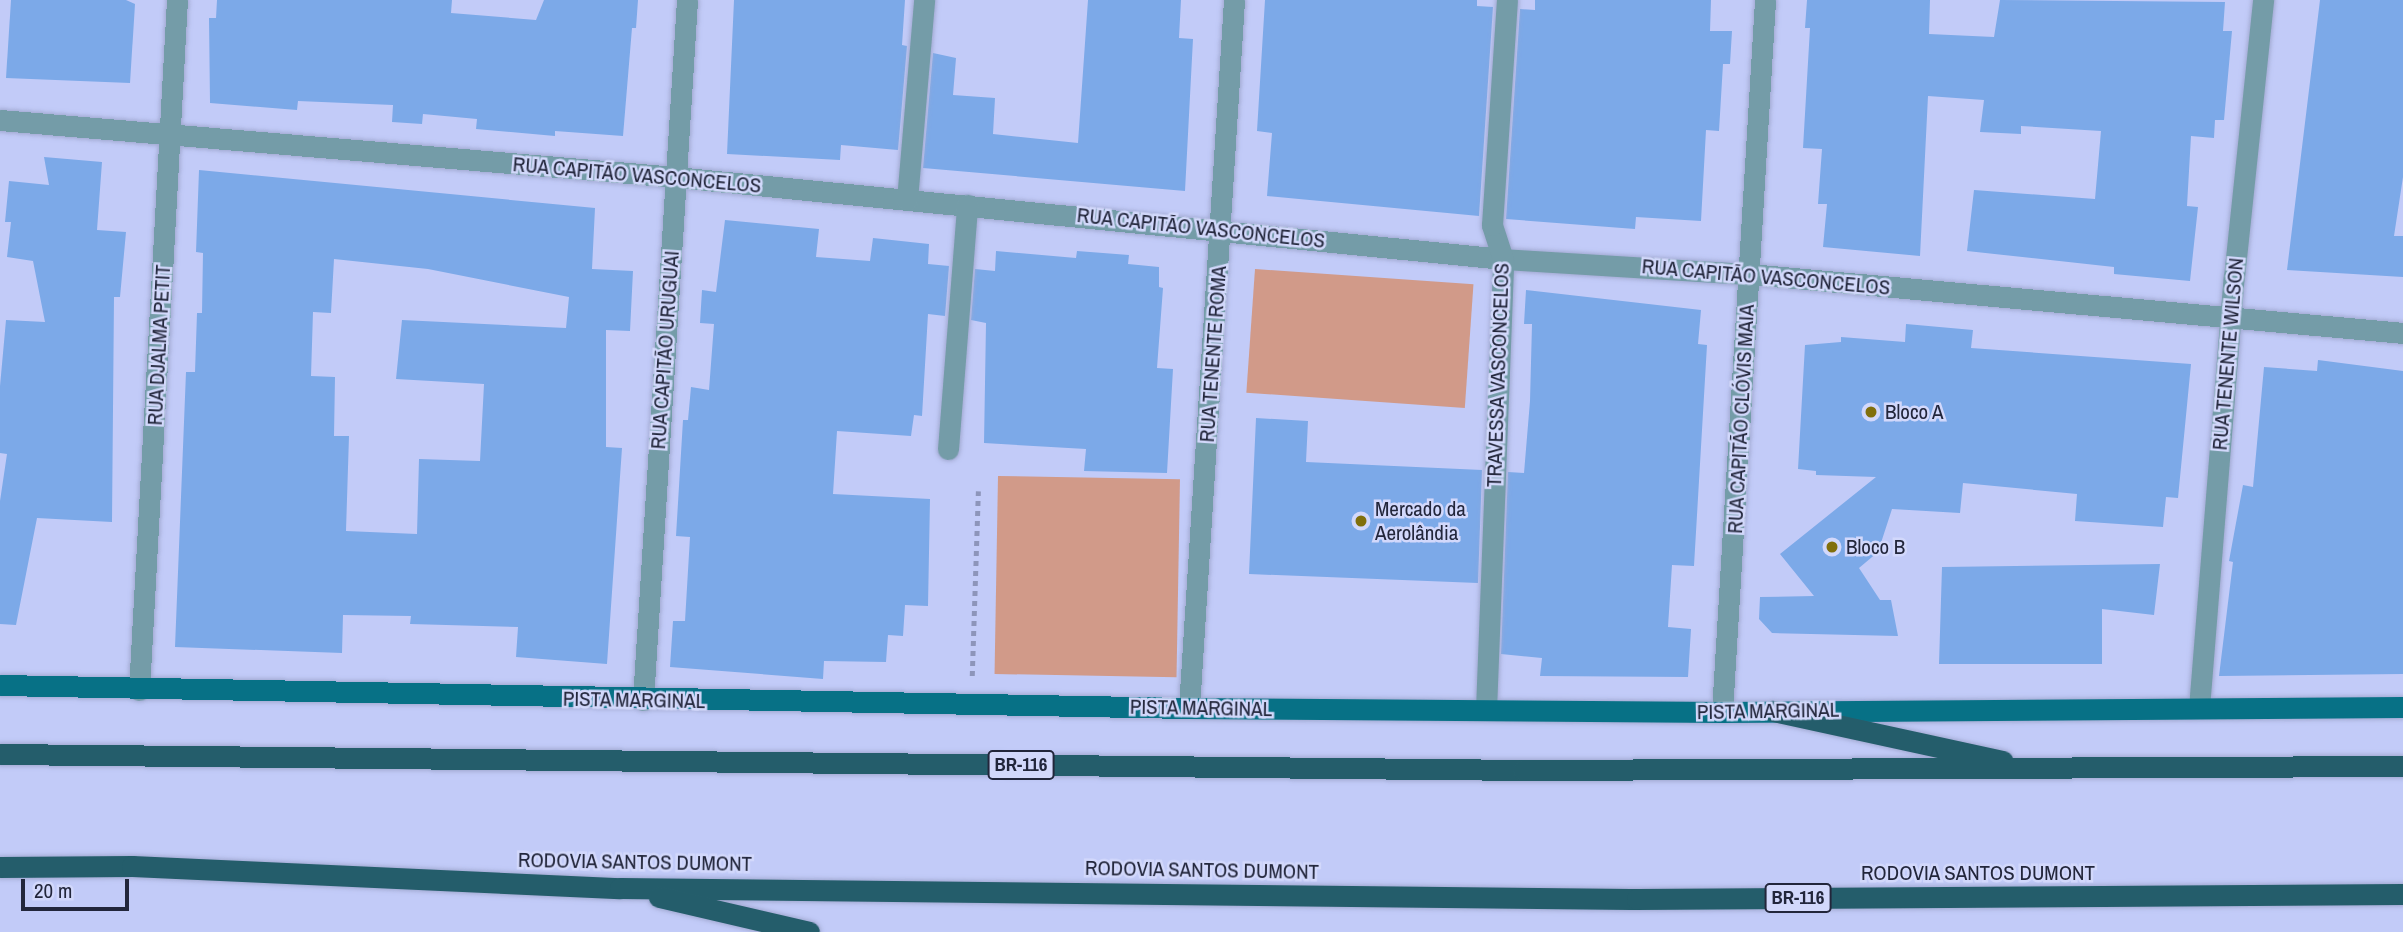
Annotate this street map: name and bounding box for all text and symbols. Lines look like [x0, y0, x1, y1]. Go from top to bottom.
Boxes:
street label: RUA CAPITÃO VASCONCELOS [511, 152, 763, 198]
street label: RUA CAPITÃO VASCONCELOS [1075, 202, 1327, 254]
street label: RUA CAPITÃO URUGUAI [645, 250, 685, 450]
street label: RUA CAPITÃO VASCONCELOS [1640, 254, 1892, 300]
street label: RUA TENENTE WILSON [2207, 256, 2249, 452]
street label: TRAVESSA VASCONCELOS [1481, 262, 1515, 488]
street label: RUA DJALMA PETIT [142, 263, 176, 427]
street label: RUA TENENTE ROMA [1194, 264, 1232, 444]
street label: RUA CAPITÃO CLÓVIS MAIA [1722, 303, 1760, 535]
place label: Bloco A [1885, 399, 1944, 425]
marker: Bloco A [1863, 404, 1879, 420]
place label: Mercado da Aerolândia [1375, 496, 1466, 546]
marker: Mercado da Aerolândia [1353, 513, 1369, 529]
place label: Bloco B [1846, 534, 1905, 560]
marker: Bloco B [1824, 539, 1840, 555]
street label: PISTA MARGINAL [562, 686, 706, 714]
street label: PISTA MARGINAL [1129, 694, 1273, 722]
street label: PISTA MARGINAL [1696, 697, 1840, 725]
road number: BR-116 [986, 750, 1056, 780]
street label: RODOVIA SANTOS DUMONT [517, 847, 753, 877]
street label: RODOVIA SANTOS DUMONT [1084, 855, 1320, 885]
street label: RODOVIA SANTOS DUMONT [1860, 860, 2096, 886]
scale bar [24, 866, 133, 910]
text: 20 m [34, 876, 72, 905]
road number: BR-116 [1763, 882, 1833, 914]

